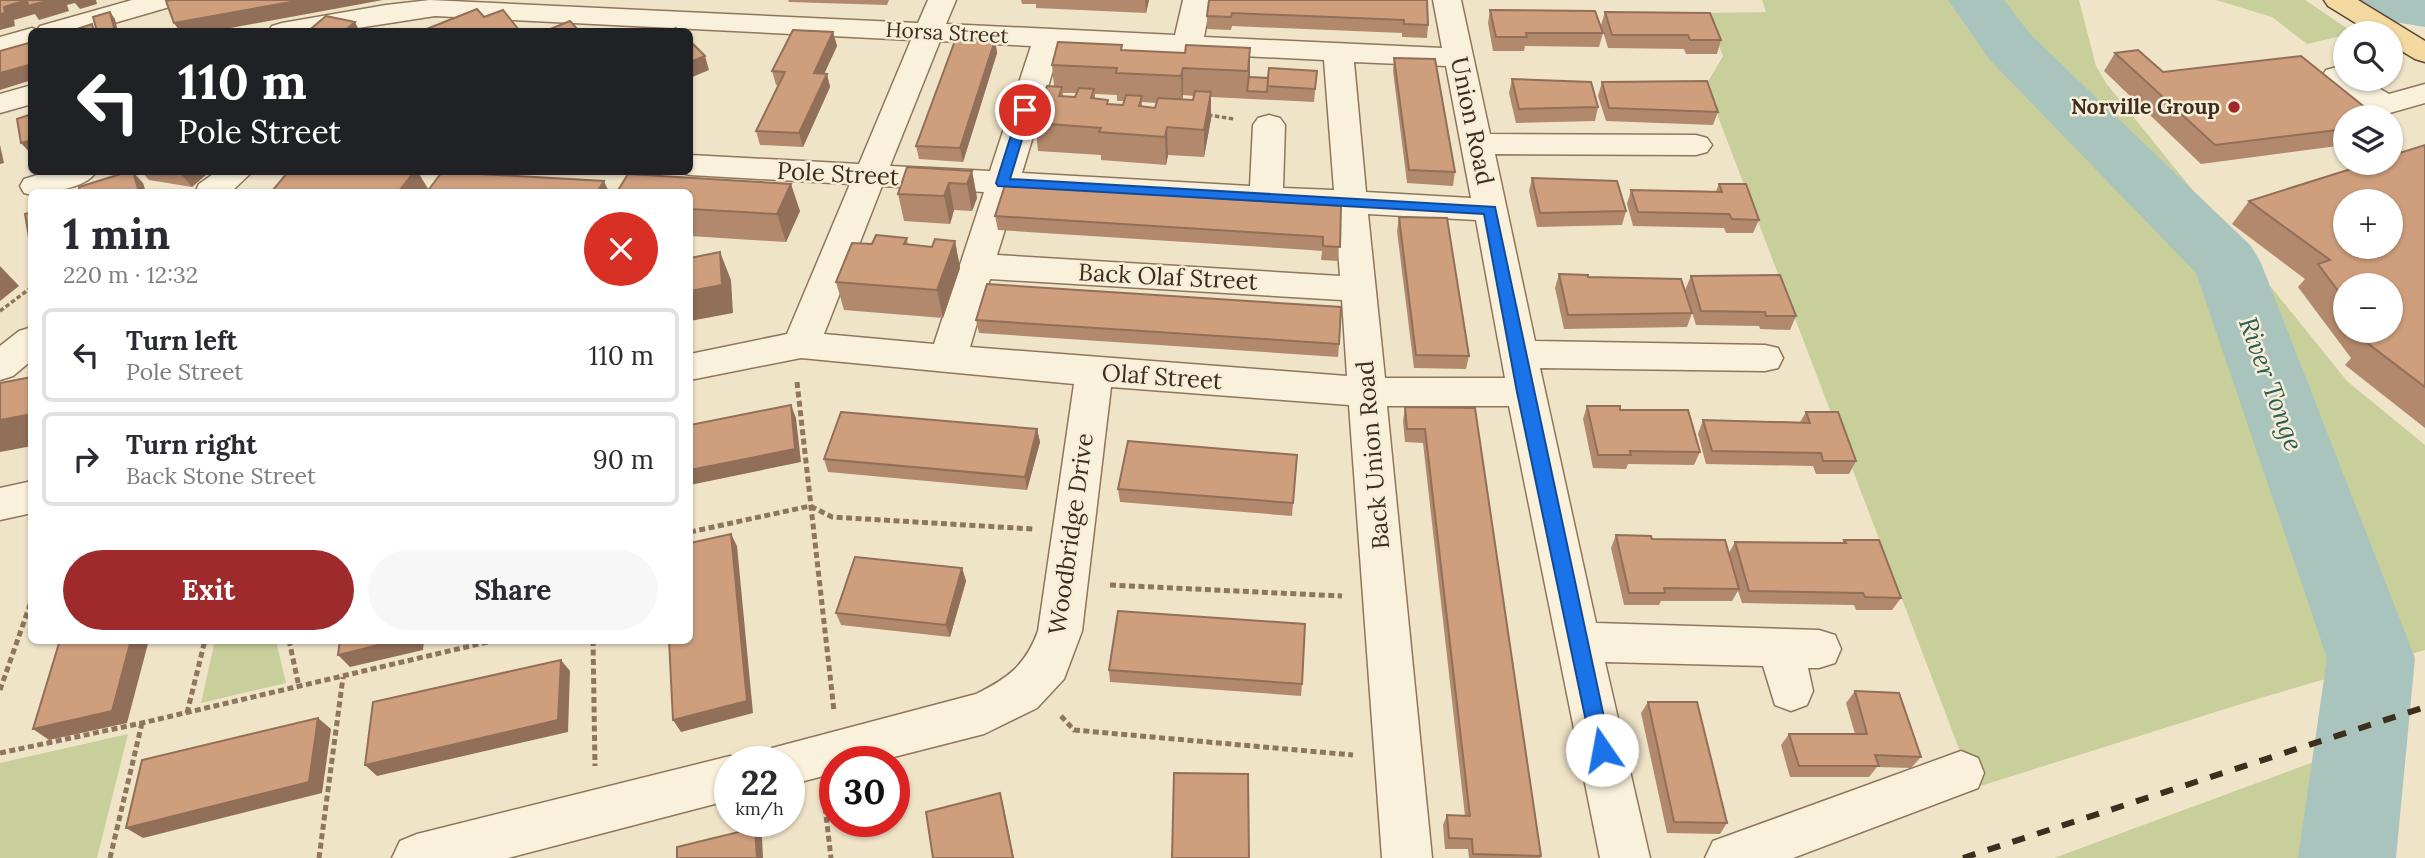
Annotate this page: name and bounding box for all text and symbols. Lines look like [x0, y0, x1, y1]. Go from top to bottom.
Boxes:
street label: Horsa Street [885, 16, 1010, 49]
map controls [2333, 21, 2403, 343]
button: search [2333, 21, 2403, 91]
text: 110 m [178, 50, 307, 112]
street label: Union Road [1444, 54, 1501, 188]
icon: left [63, 56, 154, 147]
pin [995, 80, 1055, 140]
icon: arrive [1006, 91, 1044, 129]
place label: Norville Group [2071, 93, 2220, 120]
marker: Norville Group [2226, 99, 2242, 115]
button: layers [2333, 105, 2403, 175]
text: Pole Street [178, 111, 341, 152]
street label: Pole Street [776, 155, 901, 192]
button: + [2333, 189, 2403, 259]
text: 1 min [63, 207, 170, 261]
button: close [584, 212, 658, 286]
street label: Back Olaf Street [1077, 256, 1259, 297]
text: 220 m · 12:32 [63, 260, 198, 289]
button: − [2333, 273, 2403, 343]
water label: River Tonge [2232, 312, 2311, 455]
text: Turn left [126, 324, 237, 357]
icon: left [67, 336, 105, 374]
text: 110 m [589, 339, 654, 372]
text: Pole Street [126, 357, 243, 386]
street label: Olaf Street [1101, 357, 1224, 396]
street label: Back Union Road [1349, 359, 1396, 551]
text: Turn right [126, 428, 257, 461]
street label: Woodbridge Drive [1041, 431, 1100, 637]
icon: right [67, 440, 105, 478]
text: 90 m [593, 443, 654, 476]
text: Back Stone Street [126, 461, 316, 490]
button: Exit [63, 550, 354, 630]
button: Share [368, 550, 658, 630]
position arrow [1565, 713, 1639, 787]
speed limit sign: 30 [819, 746, 910, 837]
text: 22 [741, 760, 778, 805]
text: km/h [735, 797, 784, 820]

